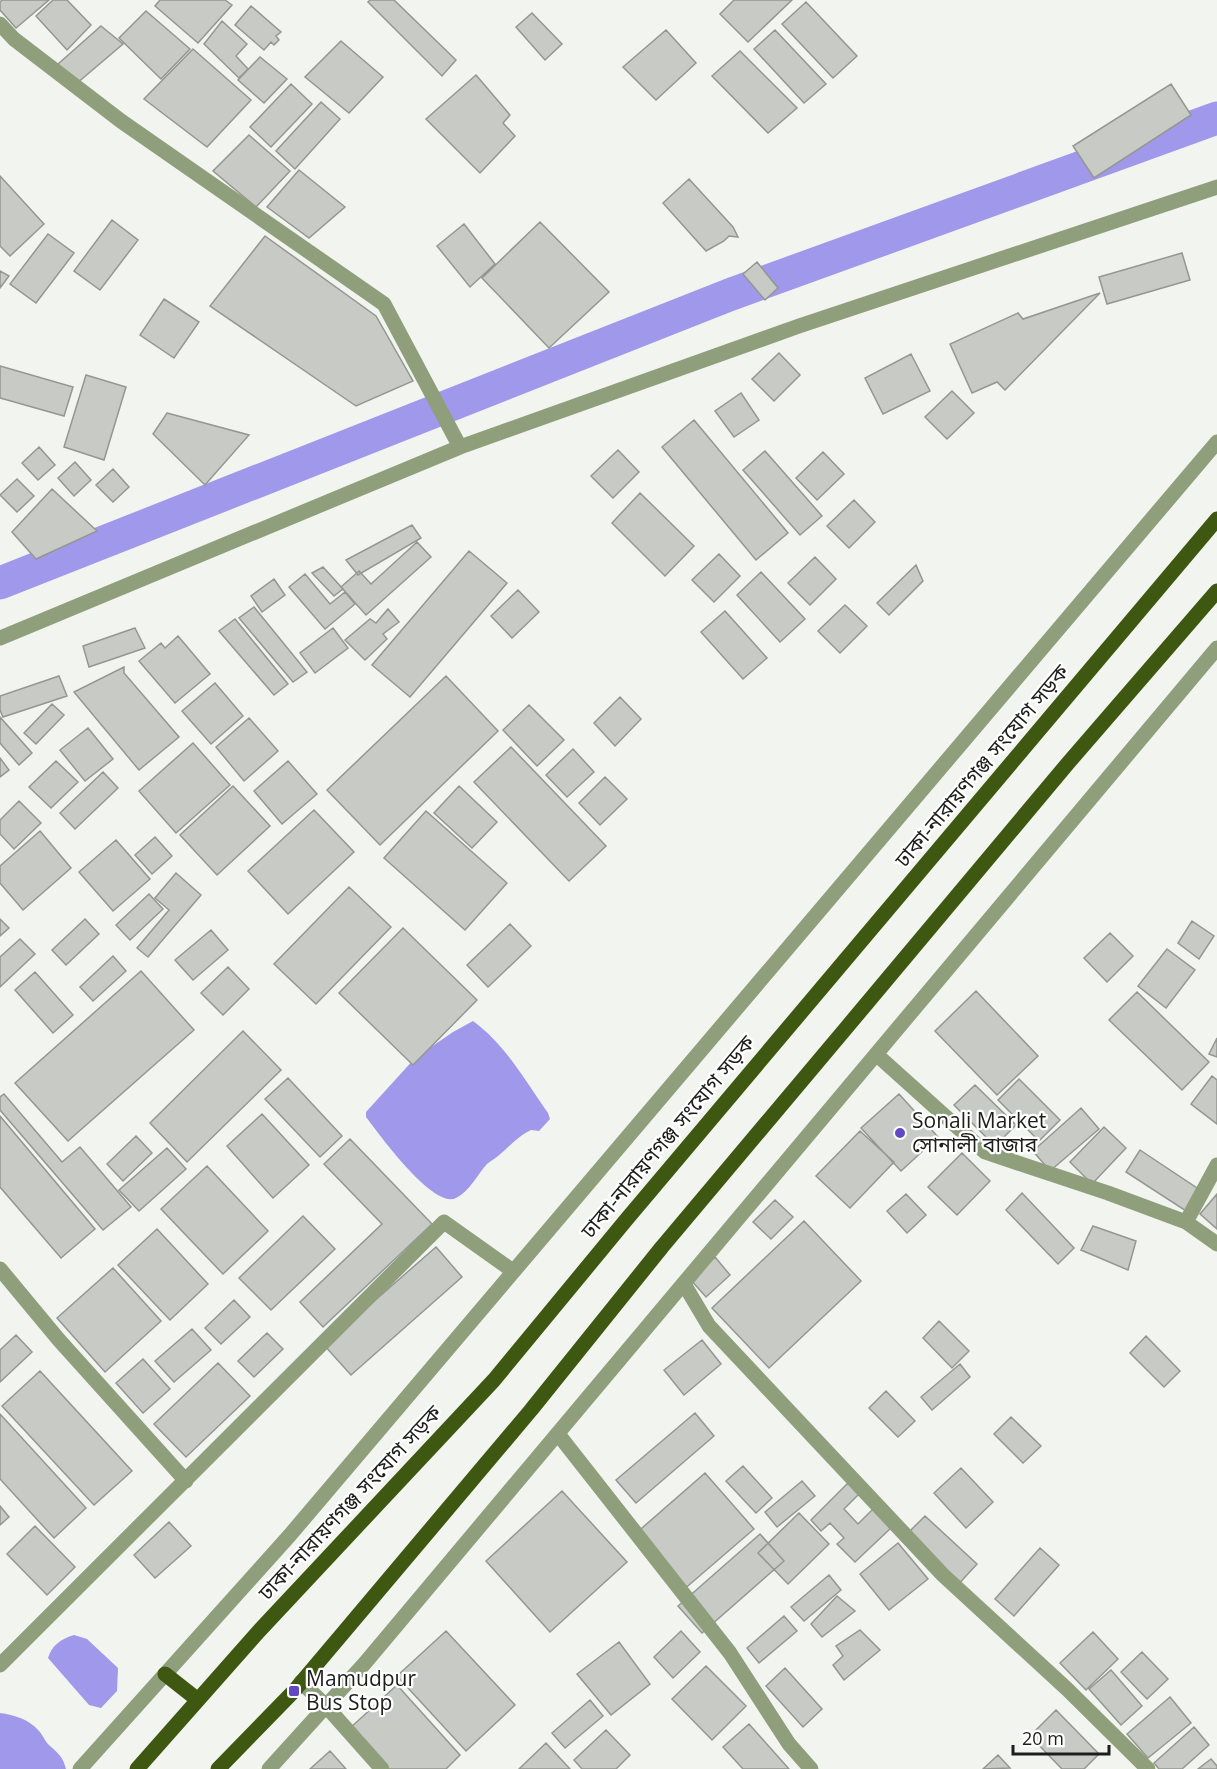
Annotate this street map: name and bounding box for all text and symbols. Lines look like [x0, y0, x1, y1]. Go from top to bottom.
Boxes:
street label: ঢাকা-নারায়ণগঞ্জ সংযোগ সড়ক [887, 657, 1075, 873]
street label: ঢাকা-নারায়ণগঞ্জ সংযোগ সড়ক [573, 1028, 761, 1244]
place label: Sonali Market সোনালী বাজার [912, 1106, 1046, 1158]
marker: Sonali Market সোনালী বাজার [893, 1126, 907, 1140]
street label: ঢাকা-নারায়ণগঞ্জ সংযোগ সড়ক [251, 1398, 448, 1606]
place label: Mamudpur Bus Stop [306, 1664, 416, 1716]
marker: Mamudpur Bus Stop [287, 1684, 301, 1698]
scale bar [1013, 1718, 1109, 1756]
text: 20 m [1022, 1726, 1064, 1750]

